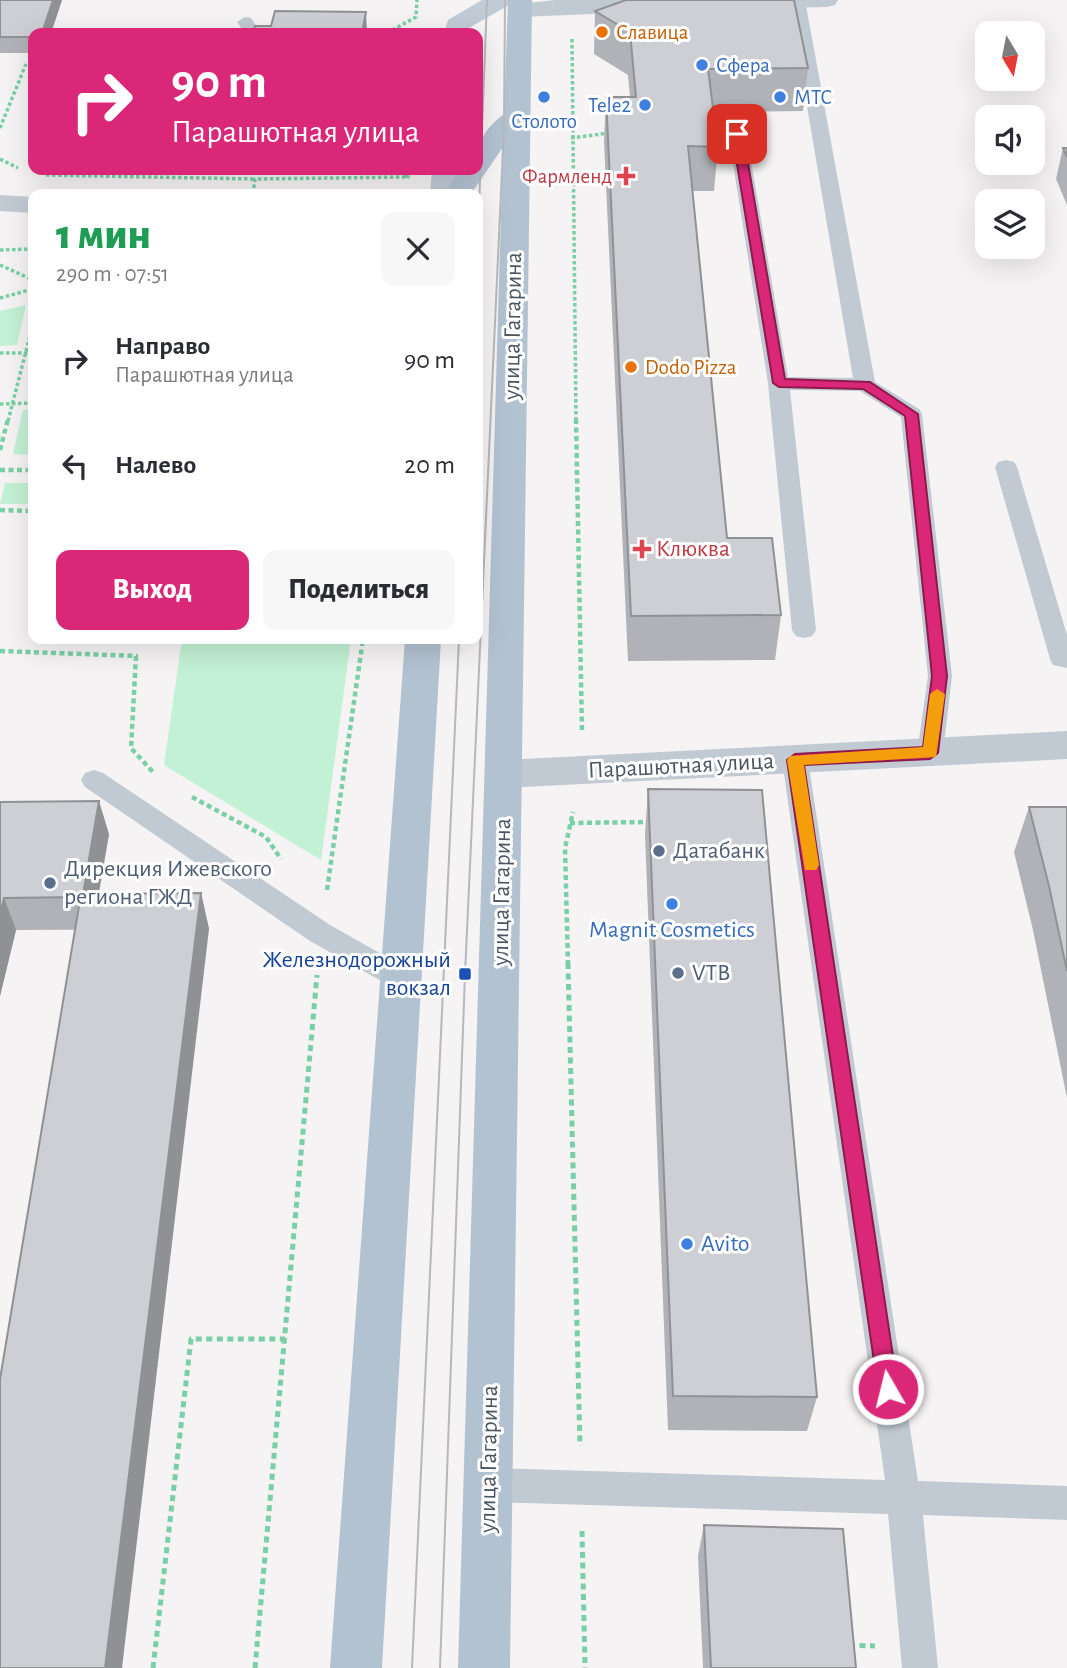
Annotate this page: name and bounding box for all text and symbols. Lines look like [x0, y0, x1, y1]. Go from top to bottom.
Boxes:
north arrow [975, 21, 1045, 91]
map controls [975, 21, 1045, 259]
place label: Славица [616, 22, 689, 43]
marker: Славица [594, 24, 610, 40]
place label: Сфера [716, 55, 770, 76]
icon: right [56, 56, 147, 147]
marker: Сфера [694, 57, 710, 73]
text: 90 m [171, 58, 267, 107]
place label: МТС [794, 87, 832, 108]
marker: Столото [536, 89, 552, 105]
marker: МТС [772, 89, 788, 105]
place label: Tele2 [588, 95, 631, 116]
marker: Tele2 [637, 97, 653, 113]
pin [707, 104, 767, 164]
button: sound [975, 105, 1045, 175]
place label: Столото [511, 111, 577, 132]
icon: arrive [718, 115, 756, 153]
text: Парашютная улица [171, 116, 420, 148]
place label: Фармленд [522, 166, 612, 187]
marker: Фармленд [618, 168, 634, 184]
button: layers [975, 189, 1045, 259]
button: close [381, 212, 455, 286]
text: 1 мин [56, 214, 151, 256]
street label: улица Гагарина [500, 252, 526, 401]
text: 290 m · 07:51 [56, 263, 169, 286]
text: Направо [115, 333, 210, 359]
icon: right [56, 342, 94, 380]
text: 90 m [404, 347, 455, 373]
place label: Dodo Pizza [645, 357, 737, 378]
marker: Dodo Pizza [623, 359, 639, 375]
text: Парашютная улица [115, 364, 294, 387]
icon: left [56, 447, 94, 485]
text: Налево [115, 452, 196, 478]
text: 20 m [404, 452, 455, 478]
place label: Клюква [656, 537, 730, 561]
marker: Клюква [634, 541, 650, 557]
button: Выход [56, 550, 249, 630]
button: Поделиться [263, 550, 455, 630]
street label: Парашютная улица [587, 749, 775, 783]
street label: улица Гагарина [489, 818, 515, 967]
place label: Датабанк [673, 839, 765, 863]
marker: Датабанк [651, 843, 667, 859]
place label: Дирекция Ижевского региона ГЖД [64, 857, 272, 909]
marker: Дирекция Ижевского региона ГЖД [42, 875, 58, 891]
marker: Magnit Cosmetics [664, 896, 680, 912]
place label: Magnit Cosmetics [589, 918, 755, 942]
place label: Железнодорожный вокзал [262, 948, 451, 1000]
place label: VTB [692, 961, 730, 985]
marker: VTB [670, 965, 686, 981]
marker: Железнодорожный вокзал [457, 966, 473, 982]
place label: Avito [701, 1232, 749, 1256]
marker: Avito [679, 1236, 695, 1252]
position arrow [851, 1352, 925, 1426]
street label: улица Гагарина [476, 1385, 502, 1534]

